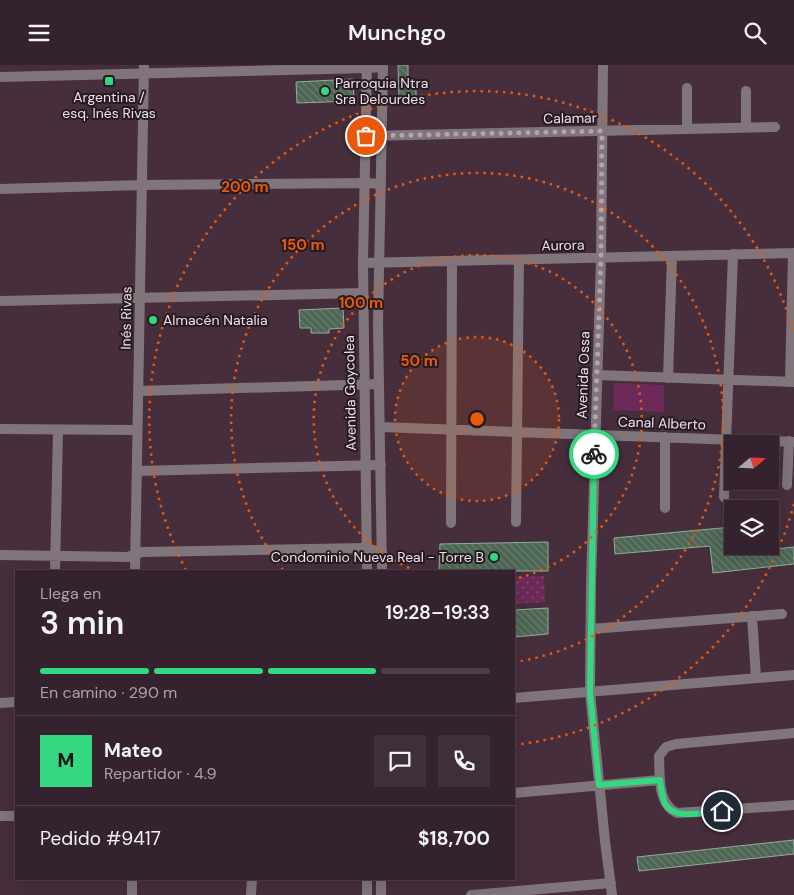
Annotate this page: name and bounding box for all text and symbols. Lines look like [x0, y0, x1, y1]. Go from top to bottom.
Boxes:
text: Munchgo [348, 18, 446, 47]
icon: menu [25, 19, 53, 47]
icon: search [741, 19, 769, 47]
place label: Parroquia Ntra Sra Delourdes [335, 74, 428, 108]
marker: Argentina / esq. Inés Rivas [103, 75, 115, 87]
marker: Parroquia Ntra Sra Delourdes [319, 85, 331, 97]
place label: Argentina / esq. Inés Rivas [62, 88, 156, 122]
street label: Calamar [543, 109, 597, 127]
pin [345, 115, 387, 157]
icon: bag [352, 122, 380, 150]
text: 200 m [221, 177, 269, 197]
text: 150 m [282, 235, 325, 255]
street label: Aurora [541, 236, 585, 254]
street label: Inés Rivas [116, 286, 136, 350]
text: 100 m [339, 293, 383, 313]
place label: Almacén Natalia [163, 311, 268, 329]
marker: Almacén Natalia [147, 314, 159, 326]
street label: Avenida Ossa [572, 331, 594, 419]
street label: Avenida Goycolea [340, 335, 360, 451]
text: 50 m [400, 351, 438, 371]
centre of rings [468, 410, 486, 428]
street label: Canal Alberto [618, 412, 706, 434]
courier [569, 429, 619, 479]
north arrow [724, 435, 779, 490]
map controls [724, 435, 779, 555]
icon: bike [580, 440, 608, 468]
button: layers [724, 500, 779, 555]
place label: Condominio Nueva Real - Torre B [271, 548, 484, 566]
marker: Condominio Nueva Real - Torre B [488, 551, 500, 563]
text: Llega en [40, 583, 101, 604]
text: 19:28–19:33 [385, 600, 490, 625]
text: 3 min [40, 602, 124, 644]
text: En camino · 290 m [40, 682, 177, 703]
button: chat [374, 735, 426, 787]
button: phone [438, 735, 490, 787]
text: Mateo [104, 738, 163, 763]
text: M [58, 748, 74, 773]
text: Repartidor · 4.9 [104, 763, 216, 784]
pin [701, 790, 743, 832]
icon: home [708, 797, 736, 825]
text: Pedido #9417 [40, 826, 161, 851]
text: $18,700 [418, 826, 490, 851]

